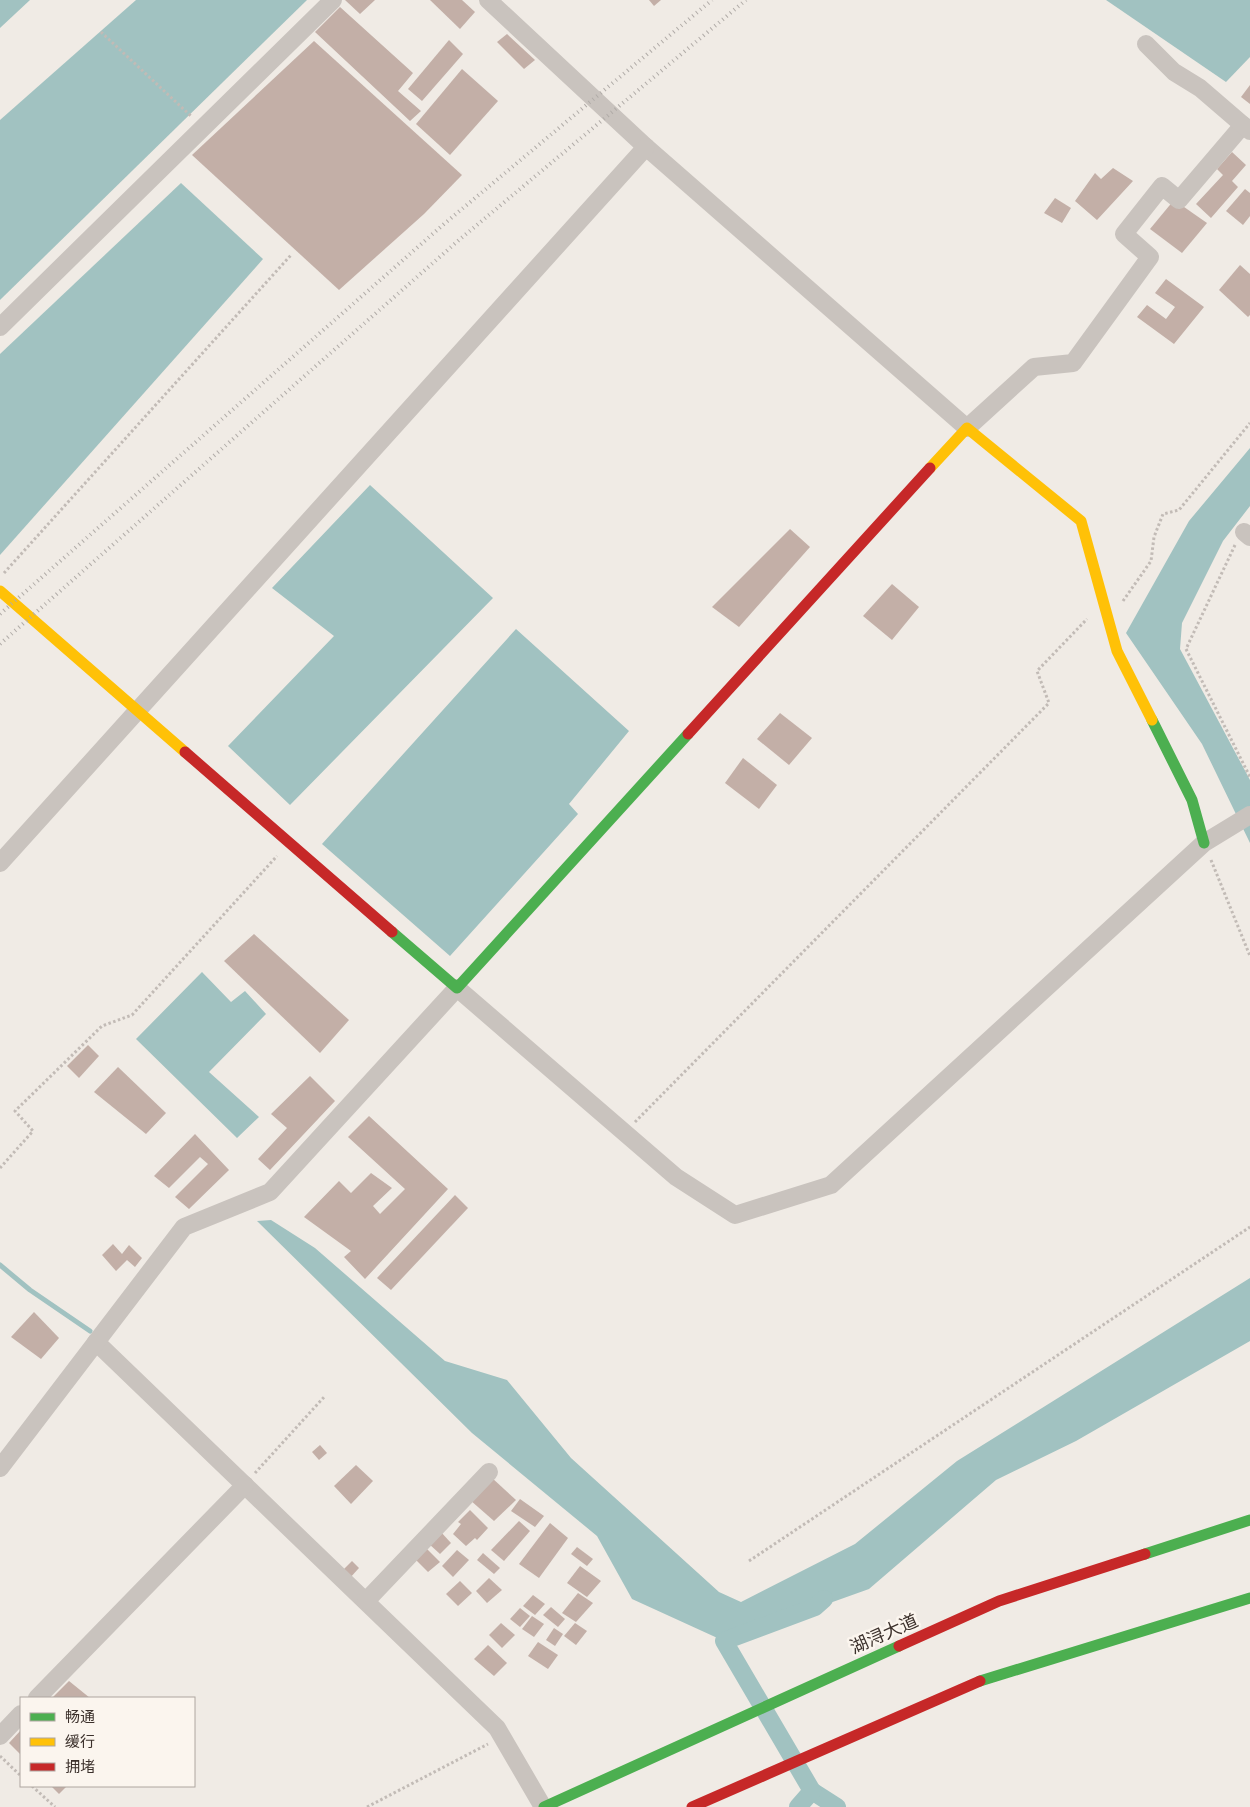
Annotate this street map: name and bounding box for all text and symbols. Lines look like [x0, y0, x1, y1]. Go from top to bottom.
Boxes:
street label: 湖浔大道 [847, 1609, 921, 1658]
legend [20, 1697, 195, 1787]
text: 畅通 [65, 1708, 95, 1726]
text: 缓行 [65, 1733, 95, 1751]
text: 拥堵 [65, 1758, 95, 1776]

